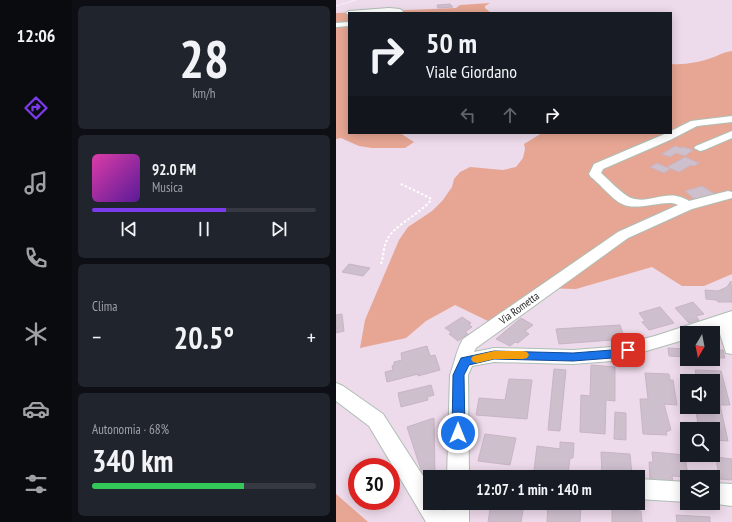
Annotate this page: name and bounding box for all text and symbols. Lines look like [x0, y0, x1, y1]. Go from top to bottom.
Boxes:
text: 12:06 [17, 24, 55, 47]
text: 50 m [426, 24, 477, 61]
text: 28 [179, 25, 229, 92]
icon: right [360, 28, 412, 80]
text: Viale Giordano [426, 60, 517, 83]
text: km/h [192, 85, 216, 102]
icon: directions [22, 94, 50, 122]
icon: left [457, 104, 479, 126]
icon: ahead [499, 104, 521, 126]
icon: right [541, 104, 563, 126]
text: 92.0 FM [152, 160, 196, 179]
icon: music [22, 169, 50, 197]
text: Musica [152, 179, 183, 196]
icon: previous [118, 218, 140, 240]
icon: pause [193, 218, 215, 240]
icon: next [268, 218, 290, 240]
icon: phone [22, 244, 50, 272]
street label: Via Rometta [495, 289, 542, 328]
text: Clima [92, 298, 117, 315]
text: 20.5° [174, 318, 234, 357]
icon: climate [22, 320, 50, 348]
text: − [92, 323, 101, 351]
text: + [307, 323, 316, 351]
north arrow [680, 326, 720, 366]
map controls [680, 326, 720, 510]
pin [611, 333, 645, 367]
icon: arrive [617, 339, 639, 361]
button: sound [680, 374, 720, 414]
icon: car [22, 395, 50, 423]
position arrow [437, 412, 479, 454]
text: Autonomia · 68% [92, 421, 169, 438]
button: search [680, 422, 720, 462]
text: 340 km [92, 441, 173, 480]
speed limit sign: 30 [348, 458, 400, 510]
icon: filters [22, 470, 50, 498]
button: layers [680, 470, 720, 510]
text: 12:07 · 1 min · 140 m [476, 480, 592, 499]

